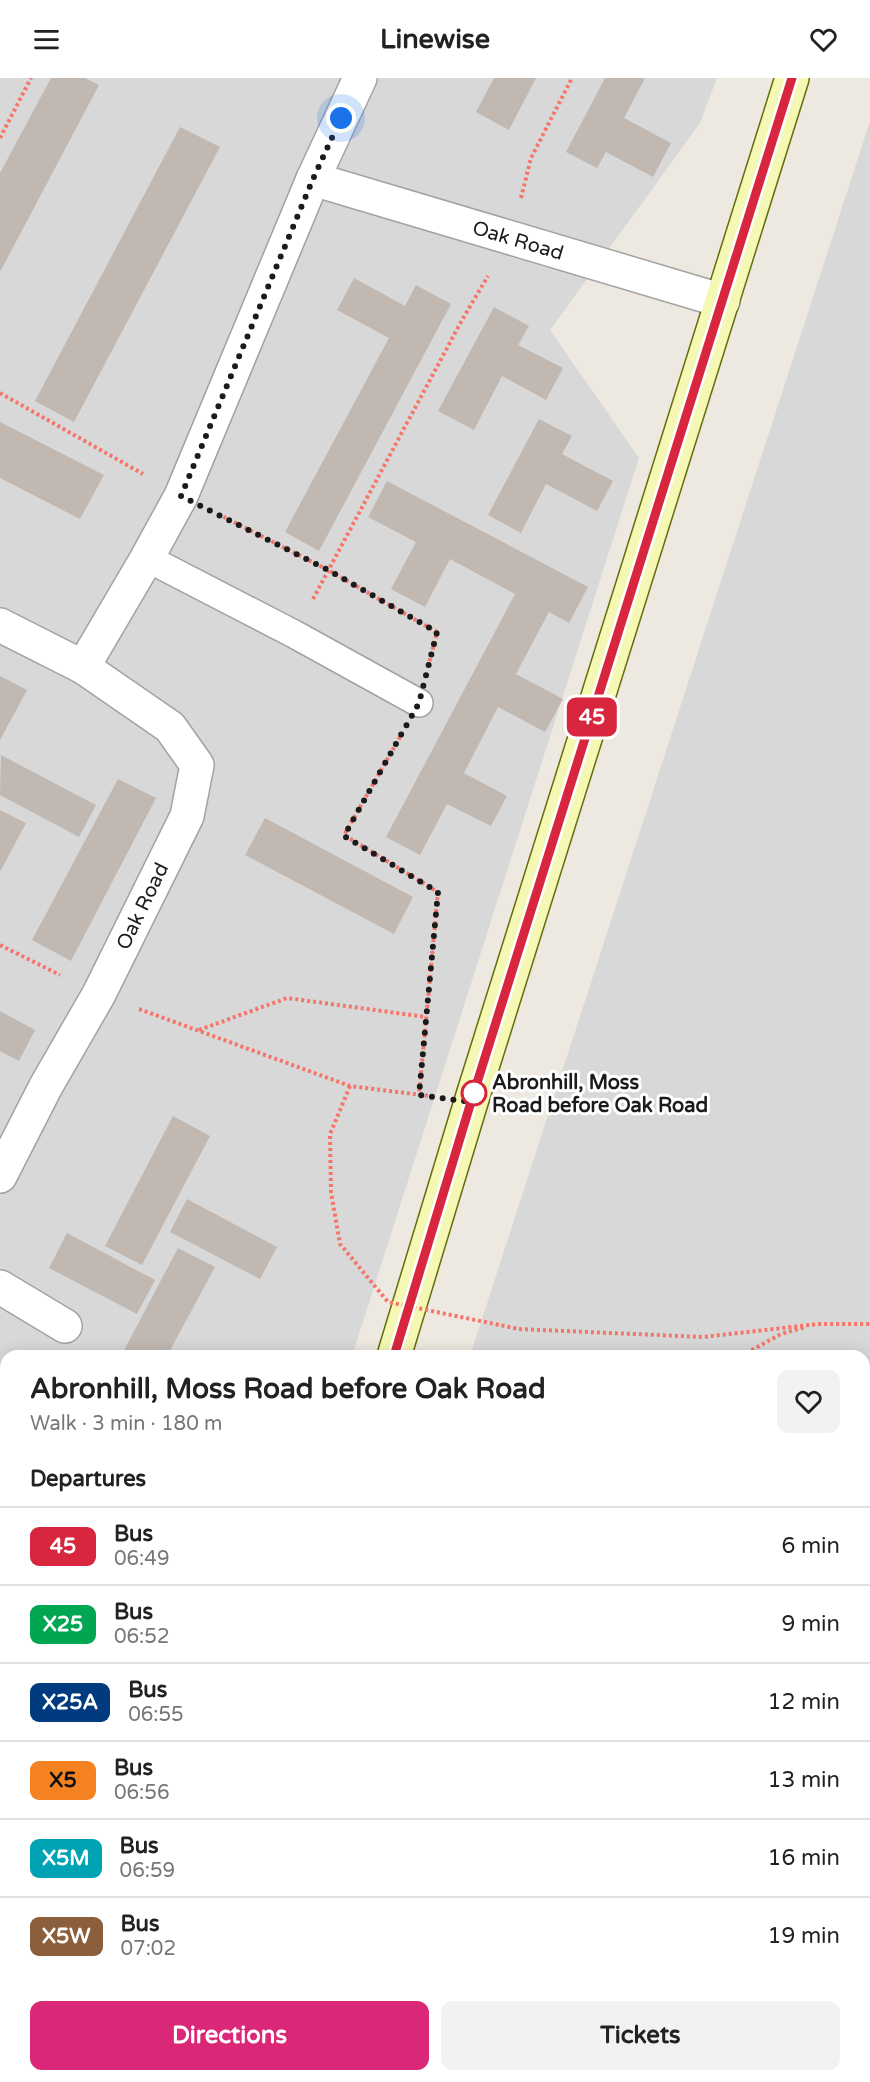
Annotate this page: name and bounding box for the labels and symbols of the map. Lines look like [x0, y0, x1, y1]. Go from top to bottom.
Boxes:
your location [326, 103, 356, 133]
street label: Oak Road [469, 216, 566, 266]
line badge: 45 [565, 698, 619, 736]
street label: Oak Road [112, 859, 174, 954]
place label: Abronhill, Moss Road before Oak Road [492, 1071, 708, 1118]
marker: Abronhill, Moss Road before Oak Road [461, 1080, 487, 1106]

